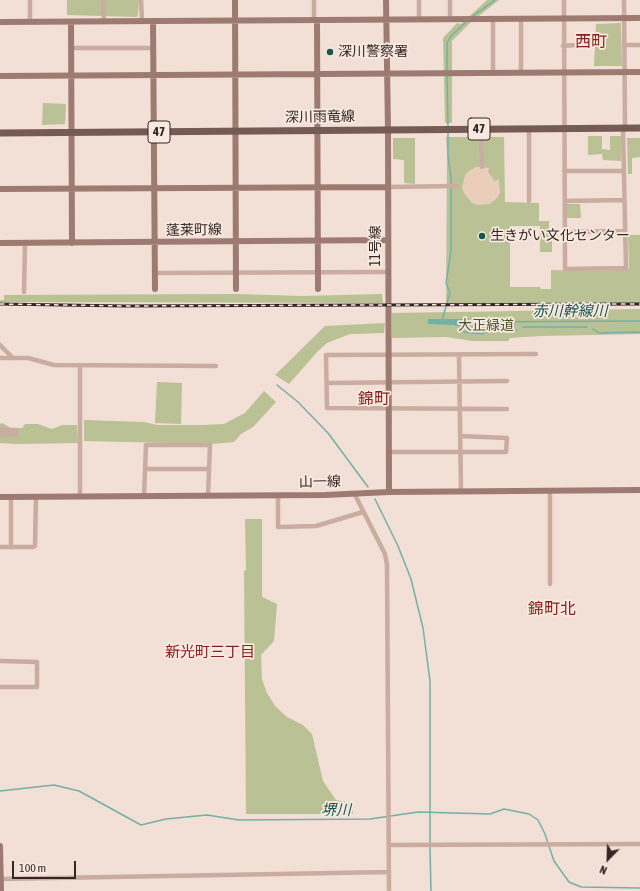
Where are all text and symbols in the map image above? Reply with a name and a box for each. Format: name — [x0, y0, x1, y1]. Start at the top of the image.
district label: 西町 — [575, 32, 607, 52]
place label: 深川警察署 — [338, 44, 408, 60]
marker: 深川警察署 — [325, 47, 335, 57]
street label: 深川雨竜線 — [285, 108, 355, 126]
road number: 47 — [468, 118, 490, 140]
road number: 47 — [148, 121, 170, 143]
street label: 蓬莱町線 — [166, 221, 222, 239]
street label: 11号線 — [368, 225, 384, 267]
place label: 生きがい文化センター — [490, 228, 630, 244]
marker: 生きがい文化センター — [477, 231, 487, 241]
water label: 赤川幹線川 — [533, 302, 607, 320]
park label: 大正緑道 — [458, 318, 514, 334]
district label: 錦町 — [358, 389, 390, 409]
street label: 山一線 — [299, 473, 341, 491]
district label: 錦町北 — [528, 599, 576, 619]
district label: 新光町三丁目 — [165, 643, 255, 661]
water label: 堺川 — [321, 801, 351, 819]
north arrow — [588, 839, 628, 879]
scale bar — [14, 853, 78, 879]
text: 100 m — [19, 861, 46, 875]
text: N — [598, 863, 609, 877]

